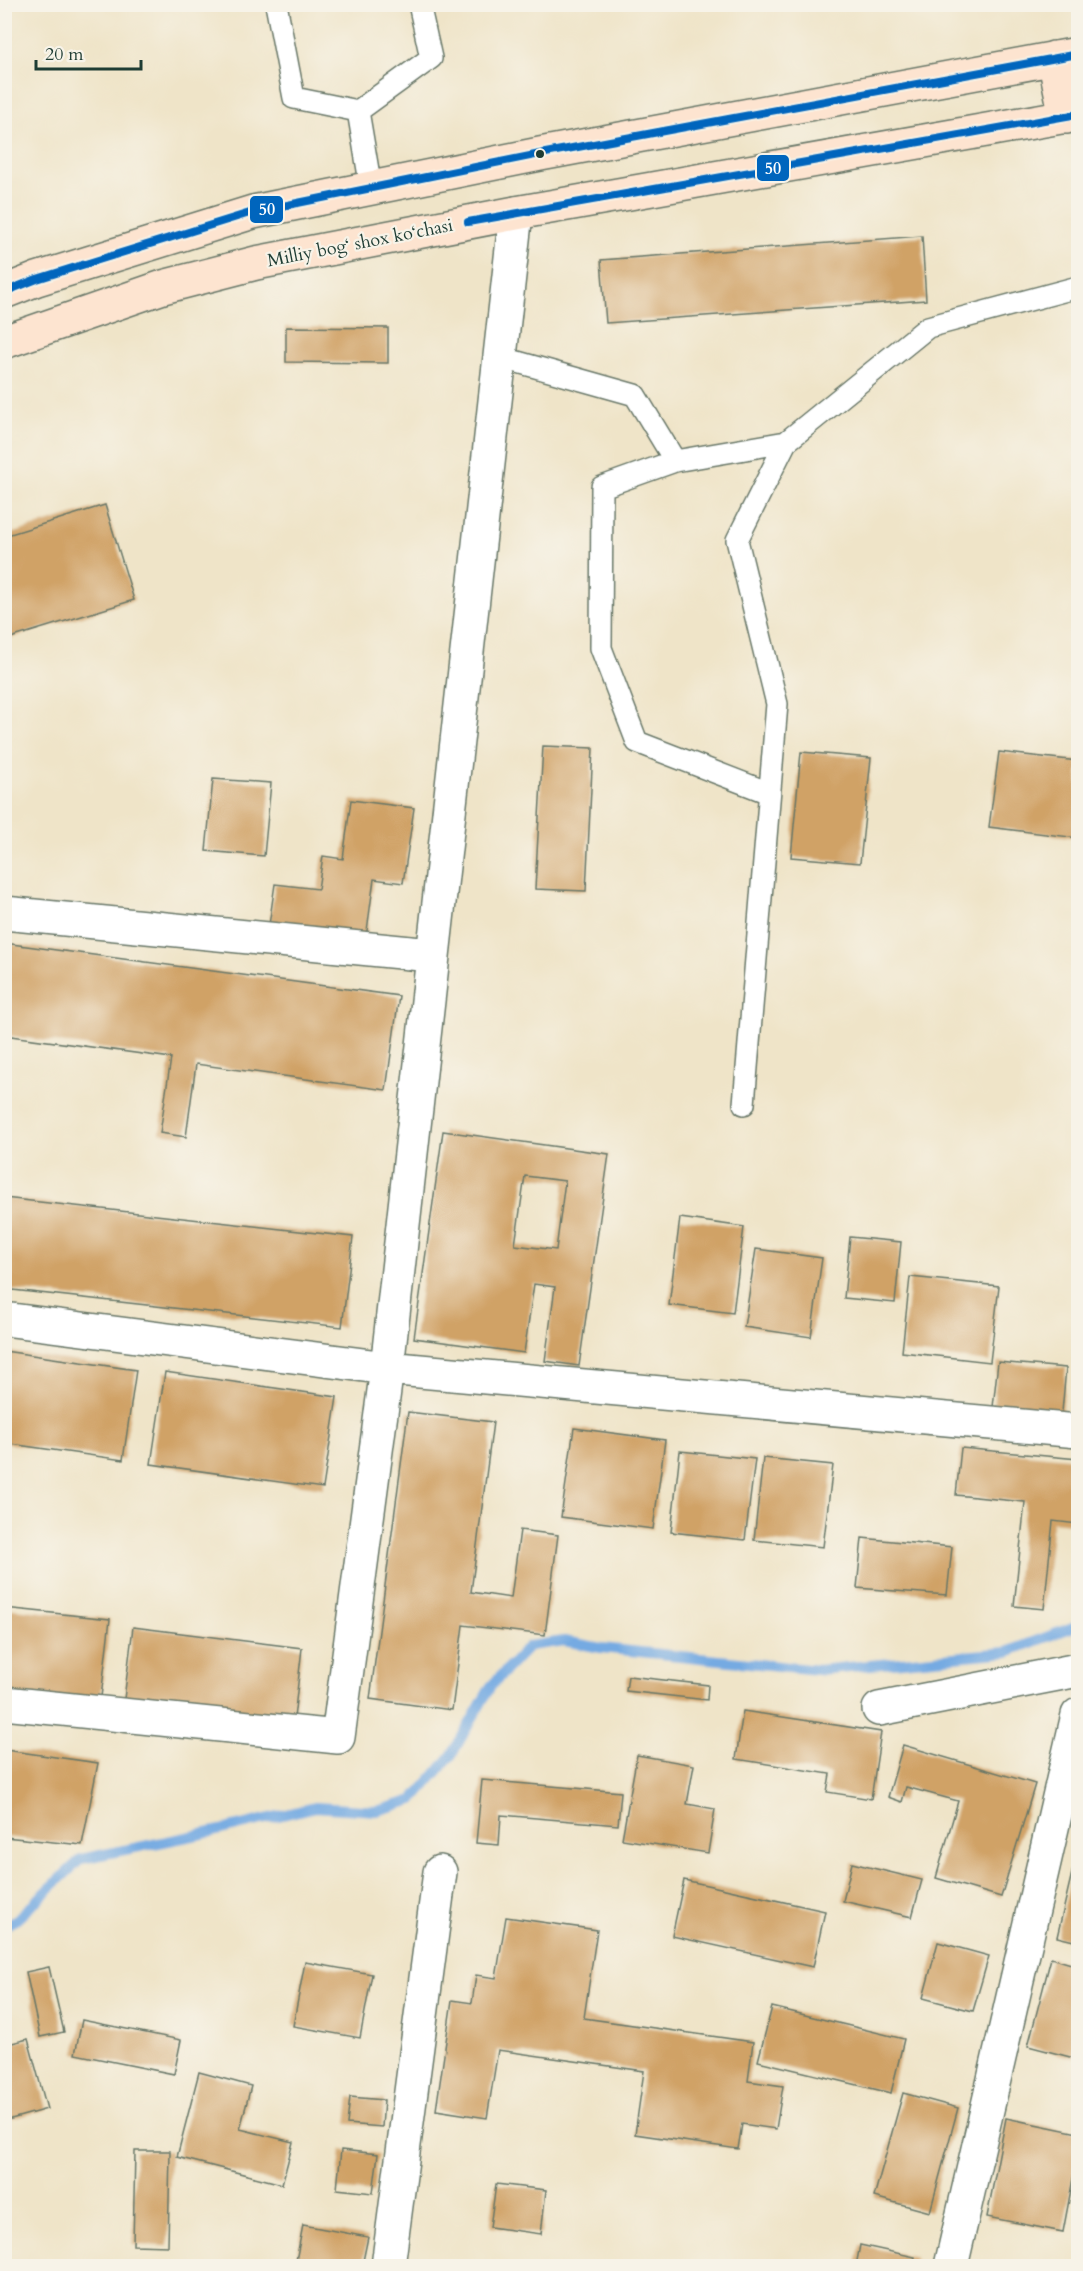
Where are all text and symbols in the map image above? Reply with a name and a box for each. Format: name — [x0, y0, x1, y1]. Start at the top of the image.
scale bar — [36, 33, 141, 71]
text: 20 m — [45, 42, 84, 67]
unlabelled marker — [534, 148, 546, 160]
line badge: 50 — [756, 154, 790, 182]
text: 50 — [765, 158, 781, 180]
line badge: 50 — [249, 195, 284, 224]
text: 50 — [259, 199, 275, 221]
street label: Milliy bog‘ shox ko‘chasi — [265, 213, 455, 273]

